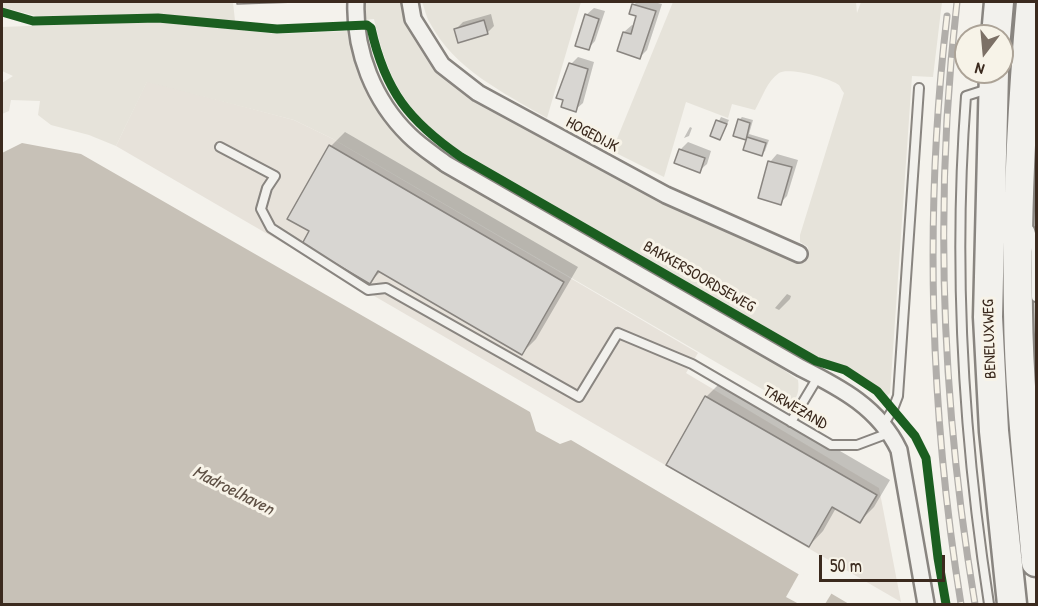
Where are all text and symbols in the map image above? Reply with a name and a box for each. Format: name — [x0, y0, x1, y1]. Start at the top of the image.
north arrow — [954, 24, 1014, 84]
text: N — [972, 58, 987, 81]
street label: HOGEDIJK — [562, 113, 622, 157]
street label: BAKKERSOORDSEWEG — [640, 237, 758, 317]
street label: BENELUXWEG — [979, 299, 1001, 379]
street label: TARWEZAND — [759, 382, 831, 434]
water label: Madroelhaven — [189, 461, 277, 521]
scale bar — [822, 543, 948, 581]
text: 50 m — [830, 553, 862, 578]

